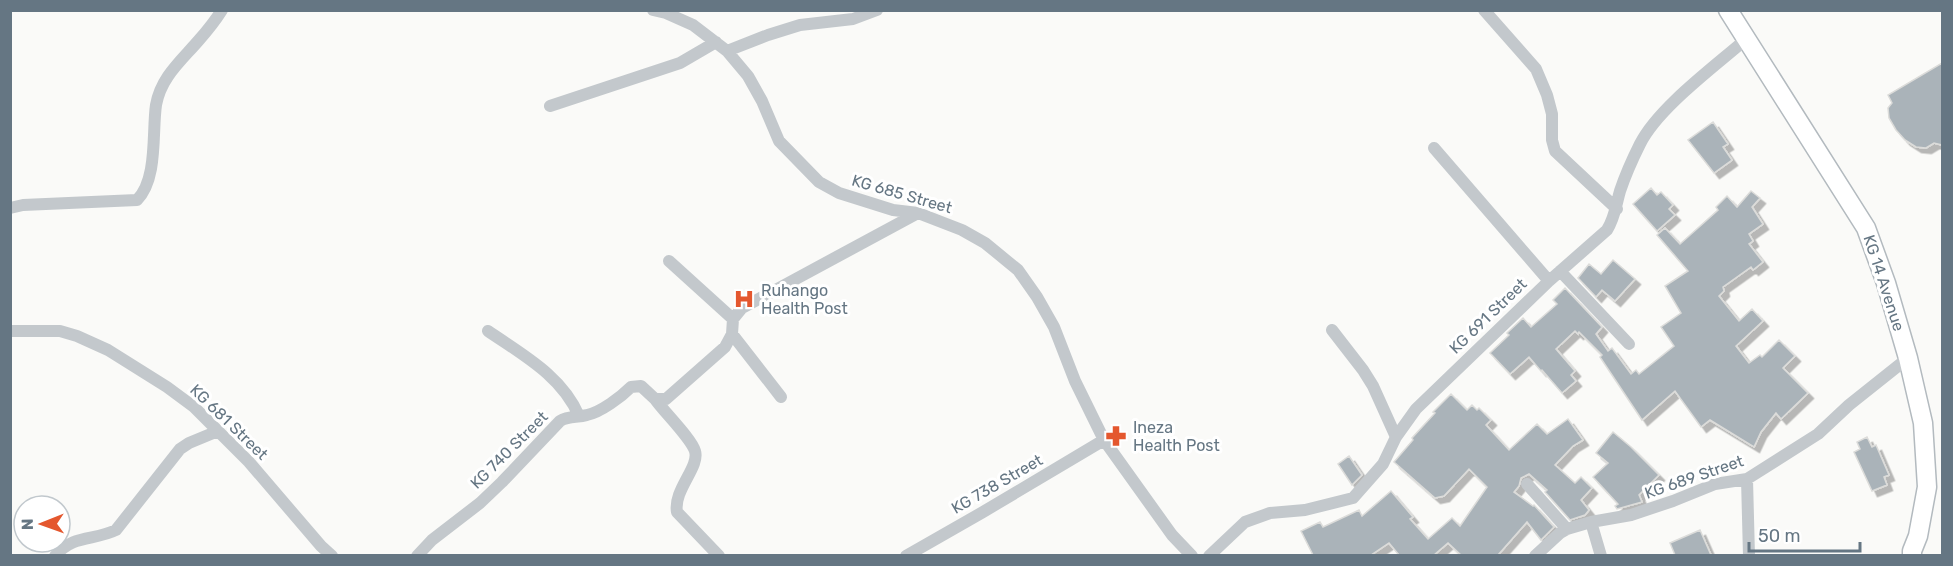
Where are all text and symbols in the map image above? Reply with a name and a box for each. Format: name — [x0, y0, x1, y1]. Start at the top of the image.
street label: KG 685 Street — [850, 171, 954, 217]
street label: KG 14 Avenue — [1859, 232, 1909, 334]
street label: KG 691 Street — [1445, 274, 1531, 358]
place label: Ruhango Health Post — [761, 281, 848, 318]
hospital icon: Ruhango Health Post — [732, 287, 756, 311]
street label: KG 681 Street — [186, 380, 272, 464]
street label: KG 740 Street — [466, 407, 552, 493]
place label: Ineza Health Post — [1133, 418, 1220, 455]
pharmacy icon: Ineza Health Post — [1104, 424, 1128, 448]
street label: KG 738 Street — [948, 450, 1046, 518]
street label: KG 689 Street — [1642, 451, 1746, 503]
north arrow — [12, 494, 72, 554]
scale bar — [1749, 515, 1860, 553]
text: N — [18, 518, 37, 530]
text: 50 m — [1758, 525, 1801, 547]

